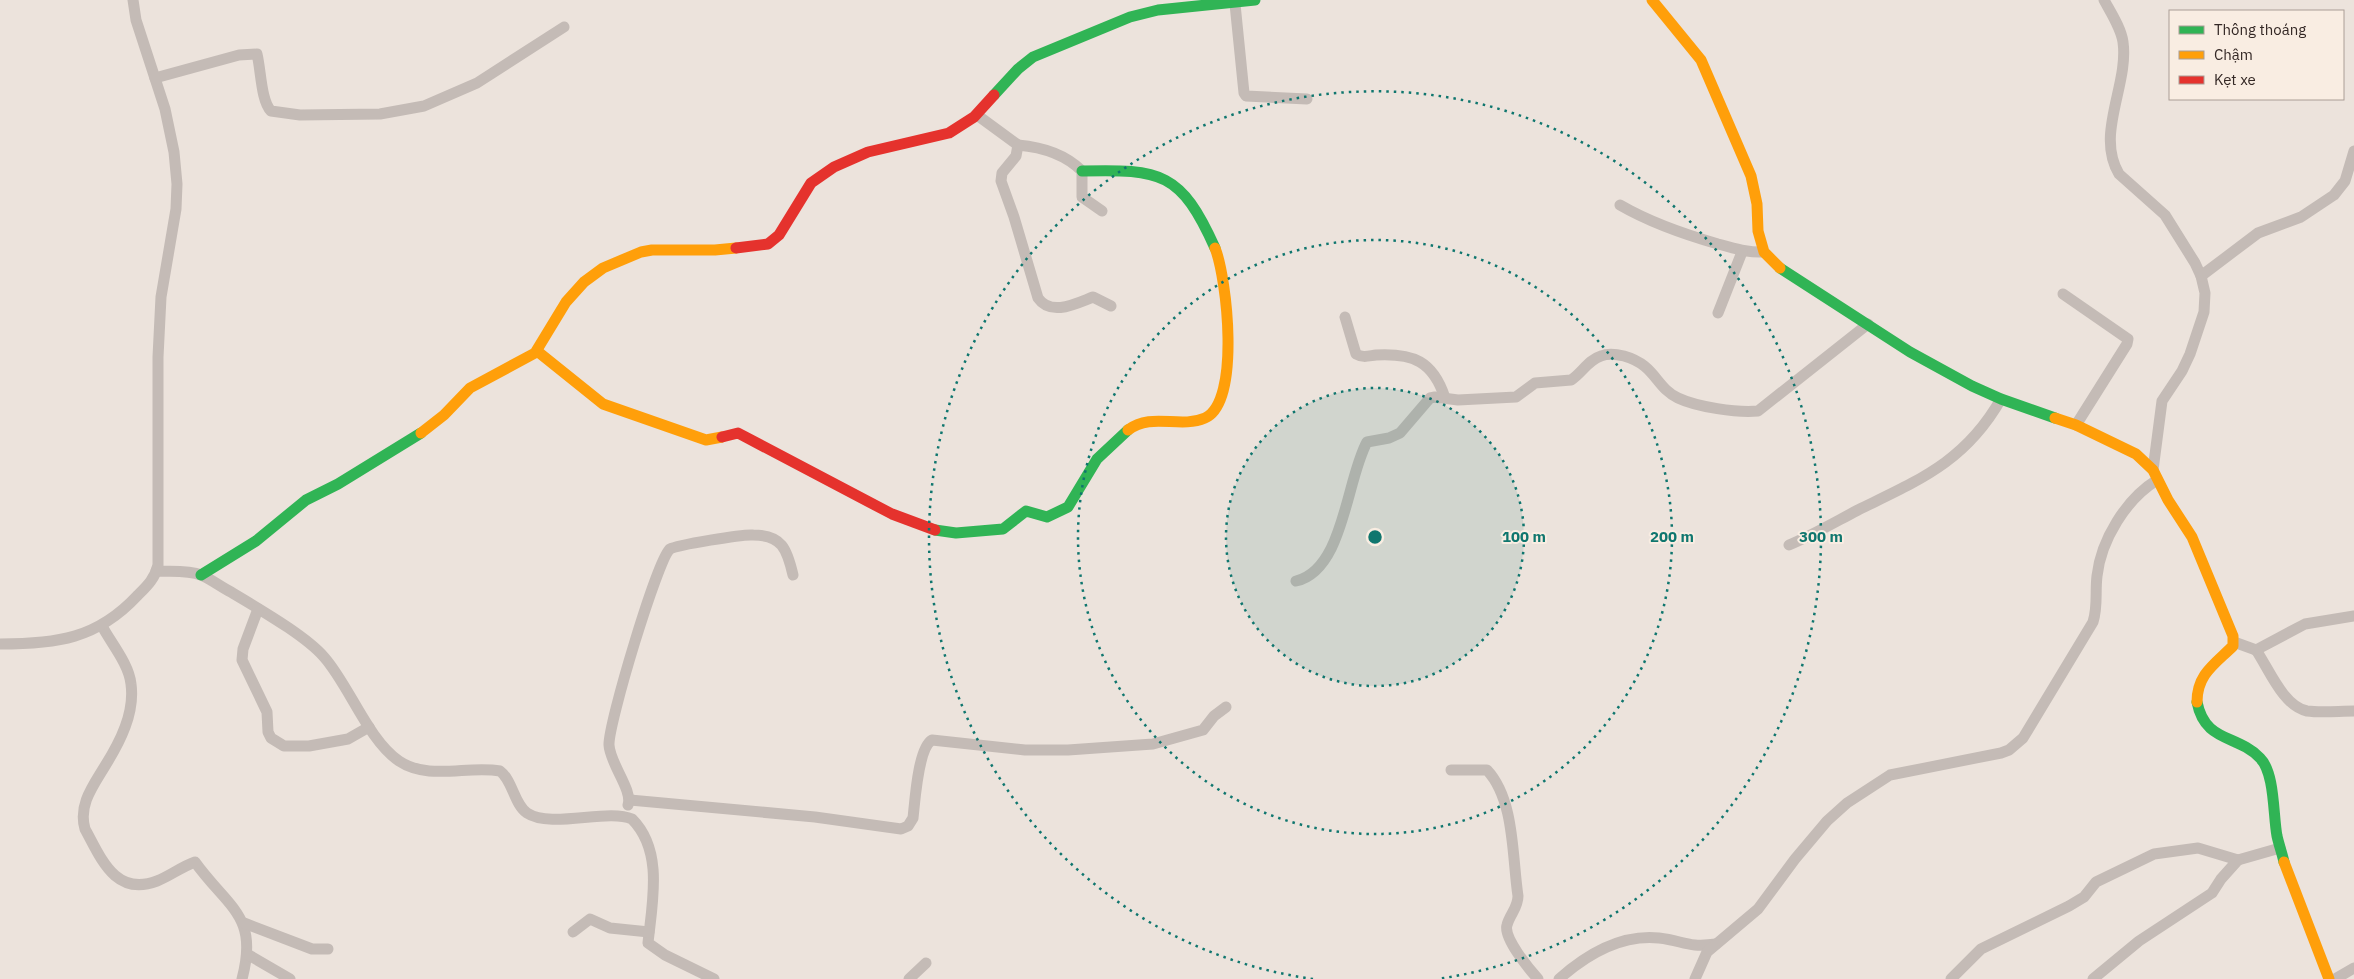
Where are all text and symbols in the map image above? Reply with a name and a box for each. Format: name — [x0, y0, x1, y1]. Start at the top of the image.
legend — [2169, 10, 2344, 100]
text: Thông thoáng — [2214, 20, 2306, 39]
text: Chậm — [2214, 45, 2253, 64]
text: Kẹt xe — [2214, 70, 2256, 89]
text: 100 m — [1502, 527, 1546, 546]
text: 200 m — [1650, 527, 1694, 546]
text: 300 m — [1799, 527, 1843, 546]
centre of rings — [1366, 528, 1384, 546]

